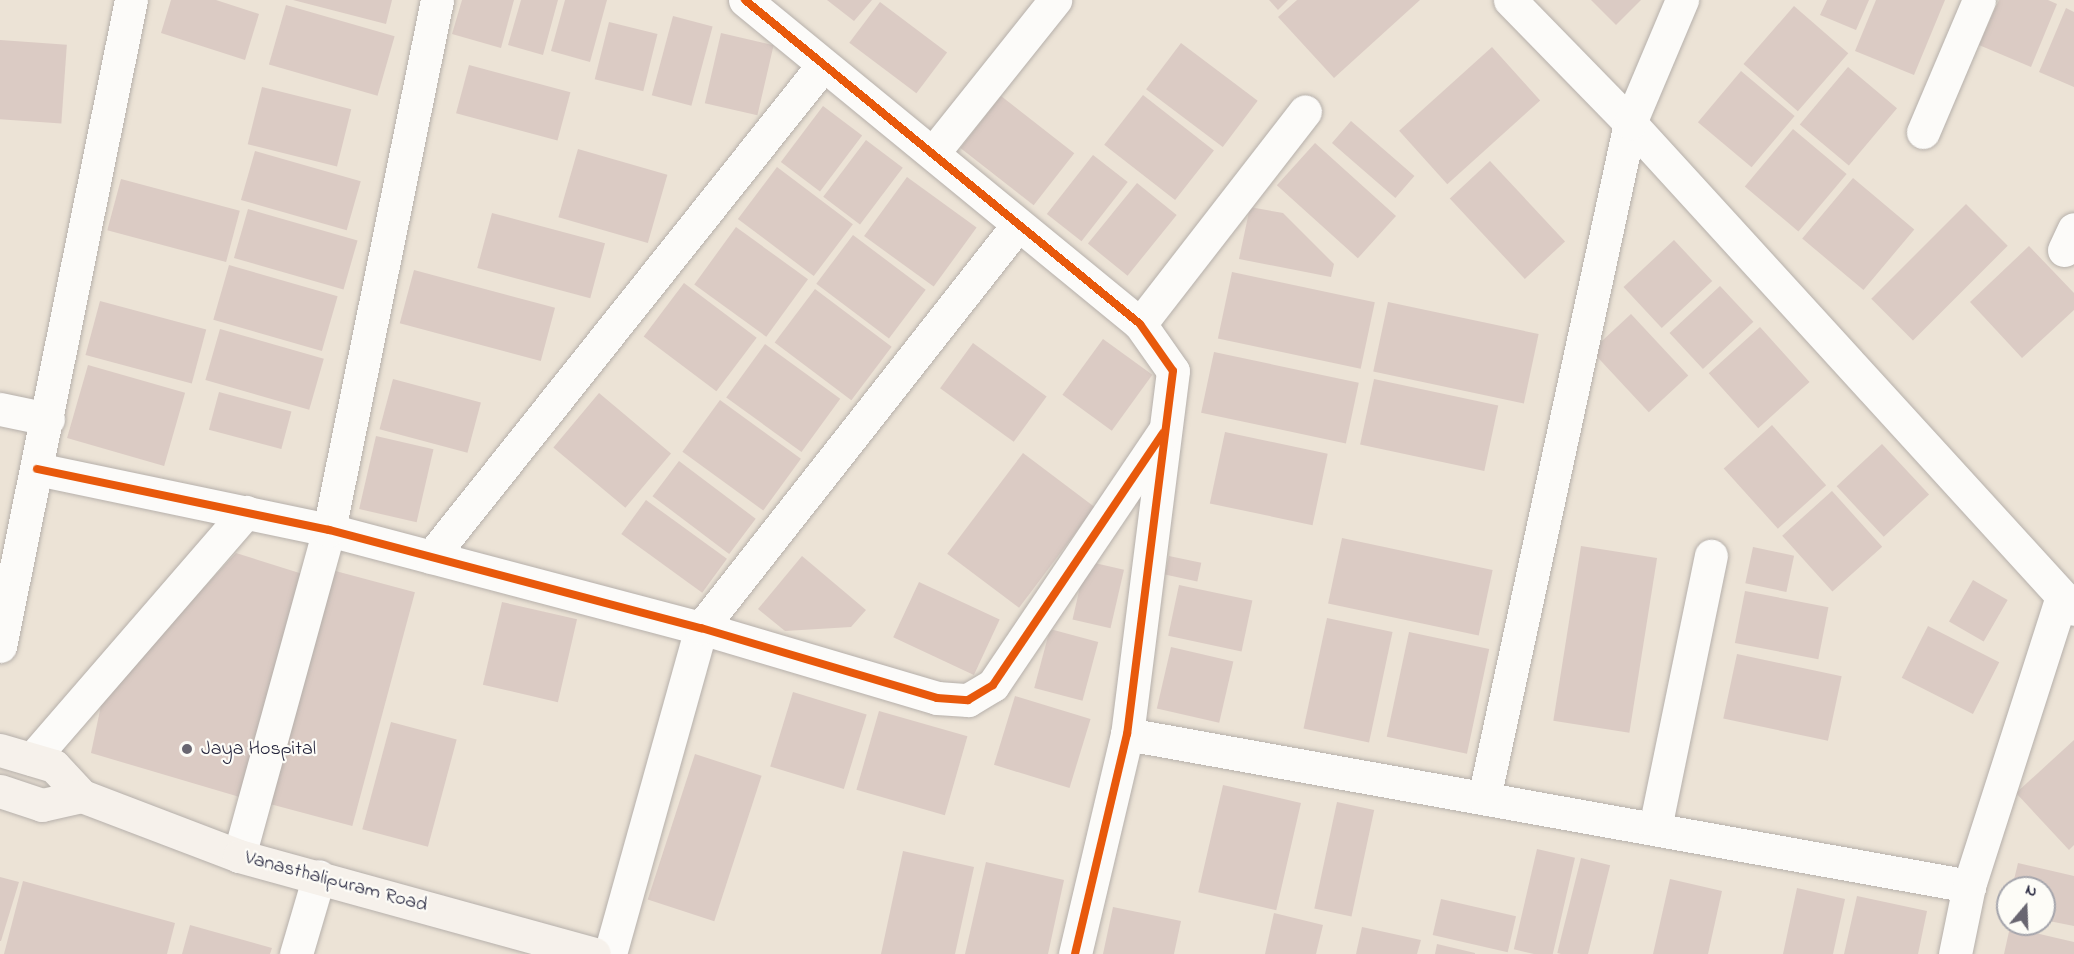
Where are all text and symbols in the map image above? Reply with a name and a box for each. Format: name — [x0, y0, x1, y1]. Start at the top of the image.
place label: Jaya Hospital — [201, 737, 316, 761]
marker: Jaya Hospital — [178, 740, 196, 758]
street label: Vanasthalipuram Road — [242, 846, 430, 918]
north arrow — [1996, 876, 2056, 936]
text: N — [2022, 878, 2040, 904]

